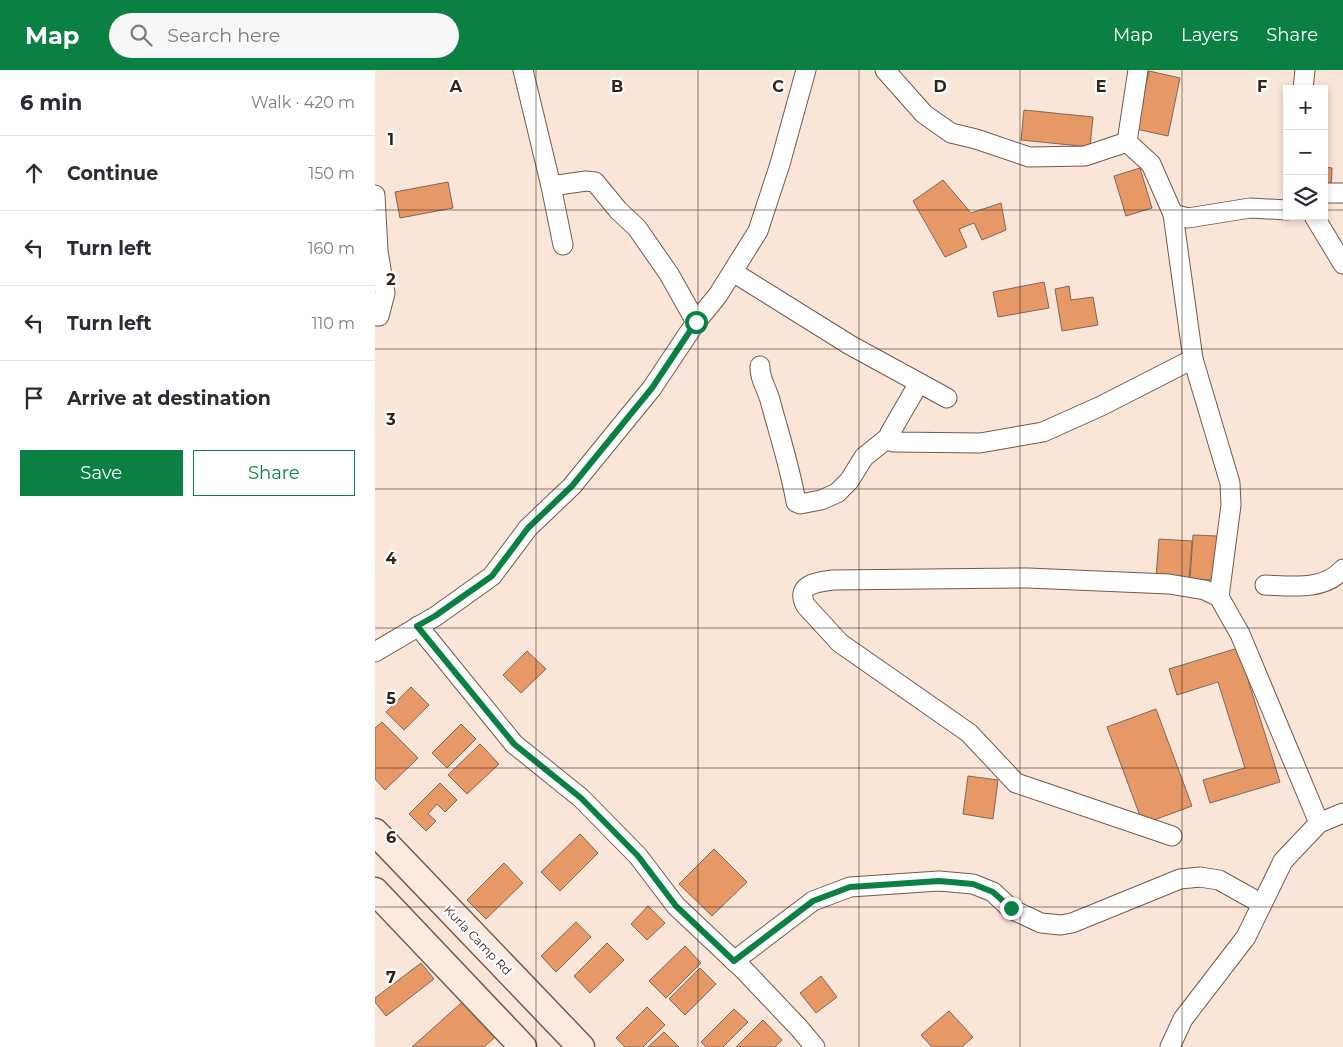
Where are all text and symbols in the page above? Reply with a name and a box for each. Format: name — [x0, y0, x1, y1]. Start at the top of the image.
search box — [109, 13, 459, 58]
text: Map — [25, 21, 79, 50]
icon: search — [127, 21, 155, 49]
text: Search here — [167, 24, 280, 47]
text: Map — [1113, 24, 1153, 46]
text: Layers — [1181, 24, 1238, 46]
text: Share — [1266, 24, 1318, 46]
text: A — [449, 77, 463, 96]
text: B — [611, 77, 623, 96]
text: C — [772, 77, 784, 96]
text: D — [933, 77, 947, 96]
text: E — [1096, 77, 1106, 96]
text: F — [1257, 77, 1267, 96]
map controls — [1283, 85, 1328, 220]
button: + — [1283, 85, 1328, 130]
text: 6 min — [20, 90, 82, 115]
text: Walk · 420 m — [251, 93, 355, 112]
text: 1 — [388, 130, 394, 149]
button: − — [1283, 130, 1328, 175]
icon: ahead — [20, 159, 48, 187]
text: Continue — [67, 162, 158, 185]
text: 150 m — [308, 164, 355, 183]
button: layers — [1283, 175, 1328, 220]
icon: left — [20, 234, 48, 262]
text: Turn left — [67, 237, 152, 260]
text: 160 m — [308, 239, 355, 258]
text: 2 — [386, 270, 396, 289]
icon: left — [20, 309, 48, 337]
route start — [685, 311, 708, 334]
text: Turn left — [67, 312, 152, 335]
text: 110 m — [312, 314, 355, 333]
icon: arrive — [20, 384, 48, 412]
text: Arrive at destination — [67, 387, 271, 410]
text: 3 — [385, 410, 396, 429]
button: Save — [20, 450, 183, 496]
button: Share — [193, 450, 355, 496]
text: 4 — [385, 549, 397, 568]
text: 5 — [386, 689, 396, 708]
text: 6 — [386, 828, 396, 847]
route end — [1000, 897, 1023, 920]
street label: Kurla Camp Rd — [441, 902, 515, 978]
text: 7 — [386, 968, 396, 987]

